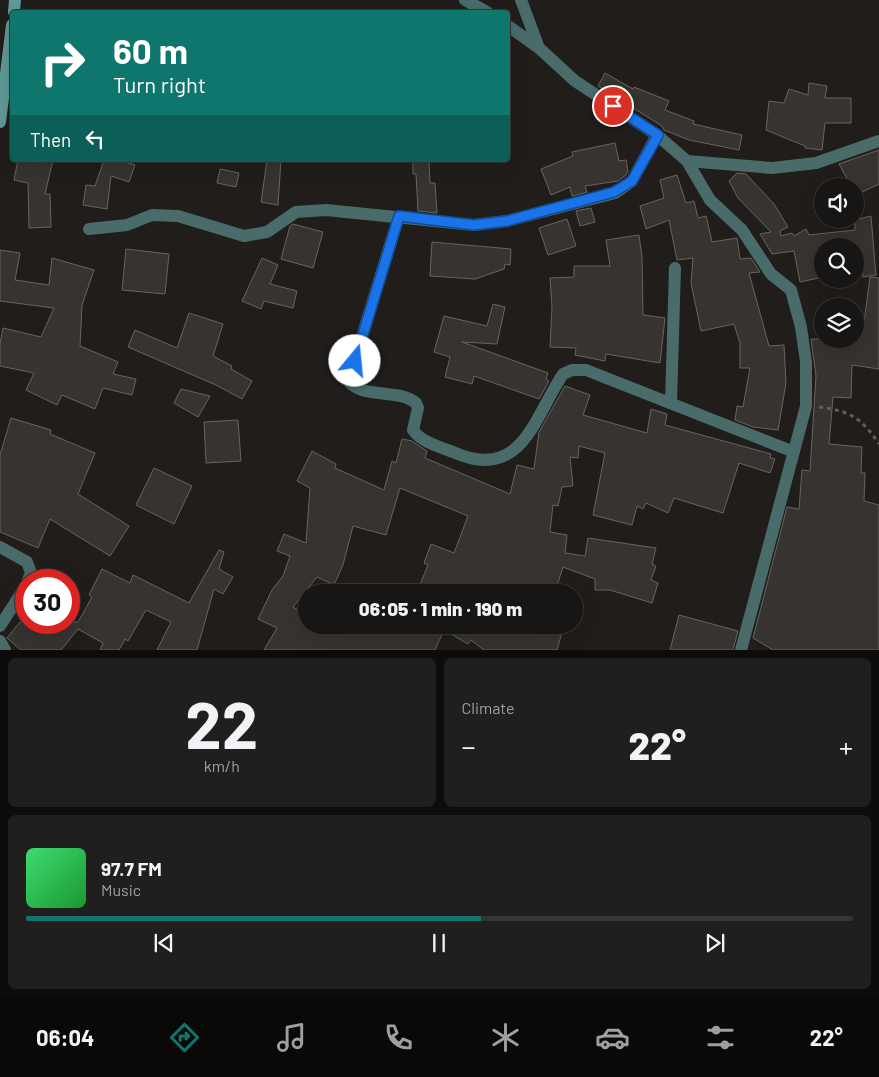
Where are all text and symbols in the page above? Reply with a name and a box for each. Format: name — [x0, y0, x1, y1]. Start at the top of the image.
text: 60 m — [113, 29, 188, 71]
icon: right — [30, 30, 95, 95]
text: Turn right — [113, 71, 206, 97]
pin — [592, 85, 634, 127]
icon: arrive — [599, 92, 627, 120]
icon: left — [81, 125, 109, 153]
text: Then — [30, 128, 71, 151]
map controls — [814, 178, 864, 348]
button: sound — [814, 178, 864, 228]
button: search — [814, 238, 864, 288]
button: layers — [814, 298, 864, 348]
position arrow — [328, 334, 380, 386]
speed limit sign: 30 — [15, 569, 80, 634]
text: 06:05 · 1 min · 190 m — [359, 597, 522, 620]
text: 22 — [185, 684, 258, 762]
text: Climate — [462, 698, 514, 717]
text: 22° — [629, 722, 686, 768]
text: − — [462, 729, 476, 763]
text: + — [839, 729, 853, 763]
text: km/h — [204, 756, 240, 775]
text: 97.7 FM — [101, 857, 162, 880]
text: Music — [101, 880, 141, 899]
icon: previous — [150, 929, 178, 957]
icon: pause — [425, 929, 453, 957]
icon: next — [701, 929, 729, 957]
icon: directions — [167, 1020, 202, 1055]
icon: music — [274, 1020, 309, 1055]
icon: phone — [381, 1020, 416, 1055]
icon: climate — [488, 1020, 523, 1055]
icon: car — [595, 1020, 630, 1055]
icon: filters — [703, 1020, 738, 1055]
text: 06:04 — [36, 1024, 94, 1050]
text: 22° — [810, 1024, 843, 1050]

